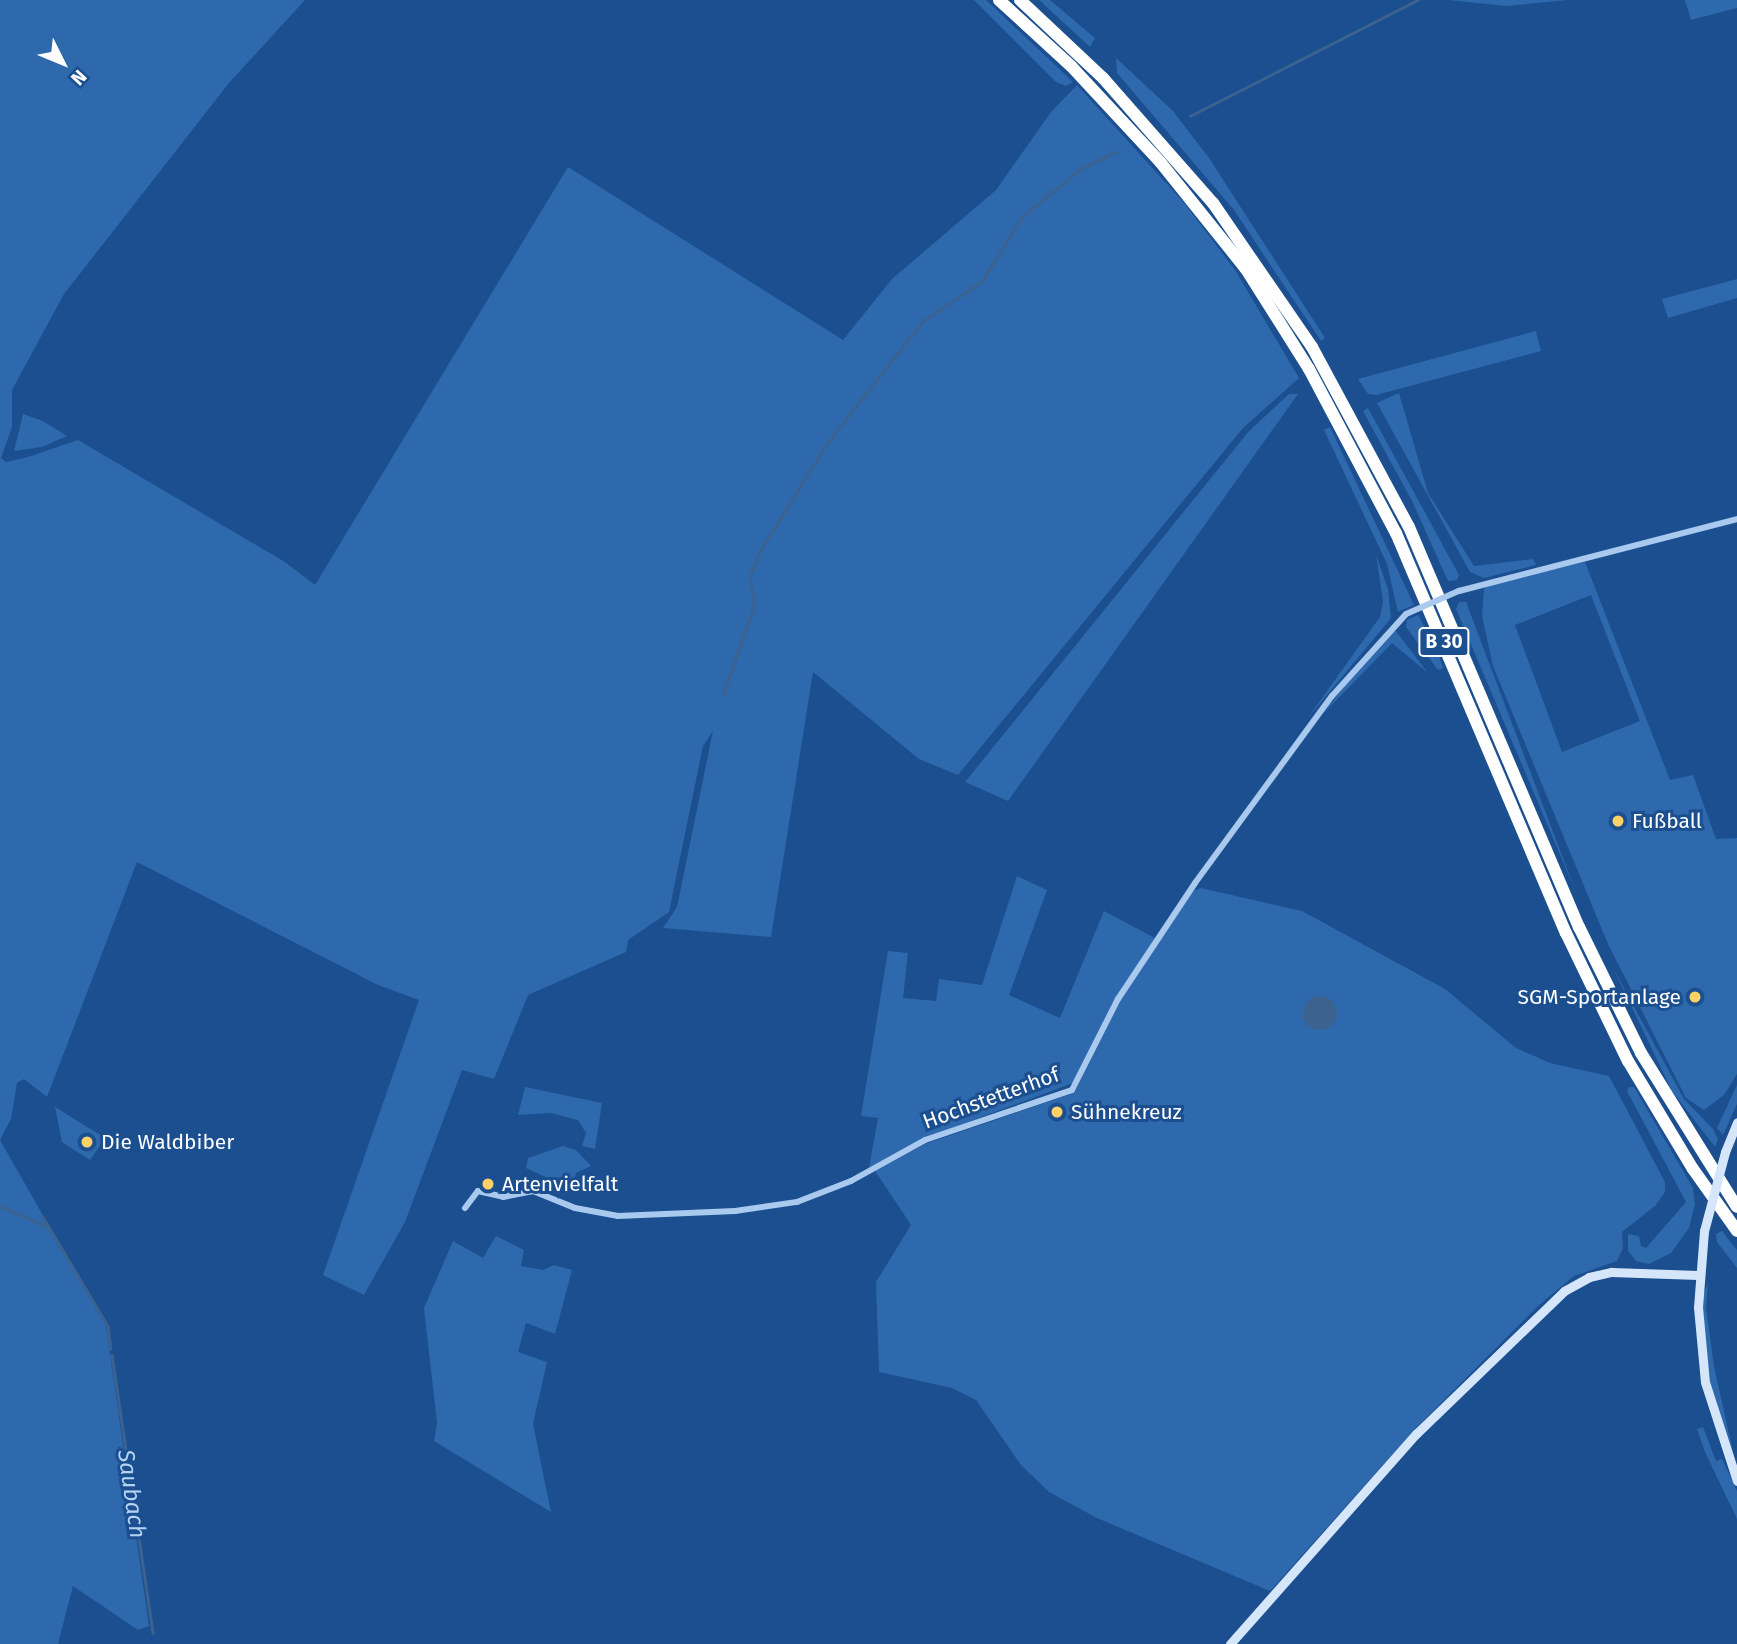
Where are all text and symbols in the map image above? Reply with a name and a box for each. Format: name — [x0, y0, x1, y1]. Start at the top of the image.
north arrow — [28, 28, 98, 98]
text: N — [66, 65, 91, 90]
road number: B 30 — [1418, 626, 1470, 657]
place label: Fußball — [1632, 808, 1702, 834]
marker: Fußball — [1610, 813, 1626, 829]
place label: SGM-Sportanlage — [1518, 984, 1681, 1010]
marker: SGM-Sportanlage — [1687, 989, 1703, 1005]
street label: Hochstetterhof — [919, 1062, 1063, 1134]
place label: Sühnekreuz — [1071, 1099, 1182, 1125]
marker: Sühnekreuz — [1049, 1104, 1065, 1120]
place label: Die Waldbiber — [101, 1129, 234, 1155]
marker: Die Waldbiber — [79, 1134, 95, 1150]
place label: Artenvielfalt — [502, 1171, 618, 1197]
marker: Artenvielfalt — [480, 1176, 496, 1192]
water label: Saubach — [112, 1448, 152, 1540]

